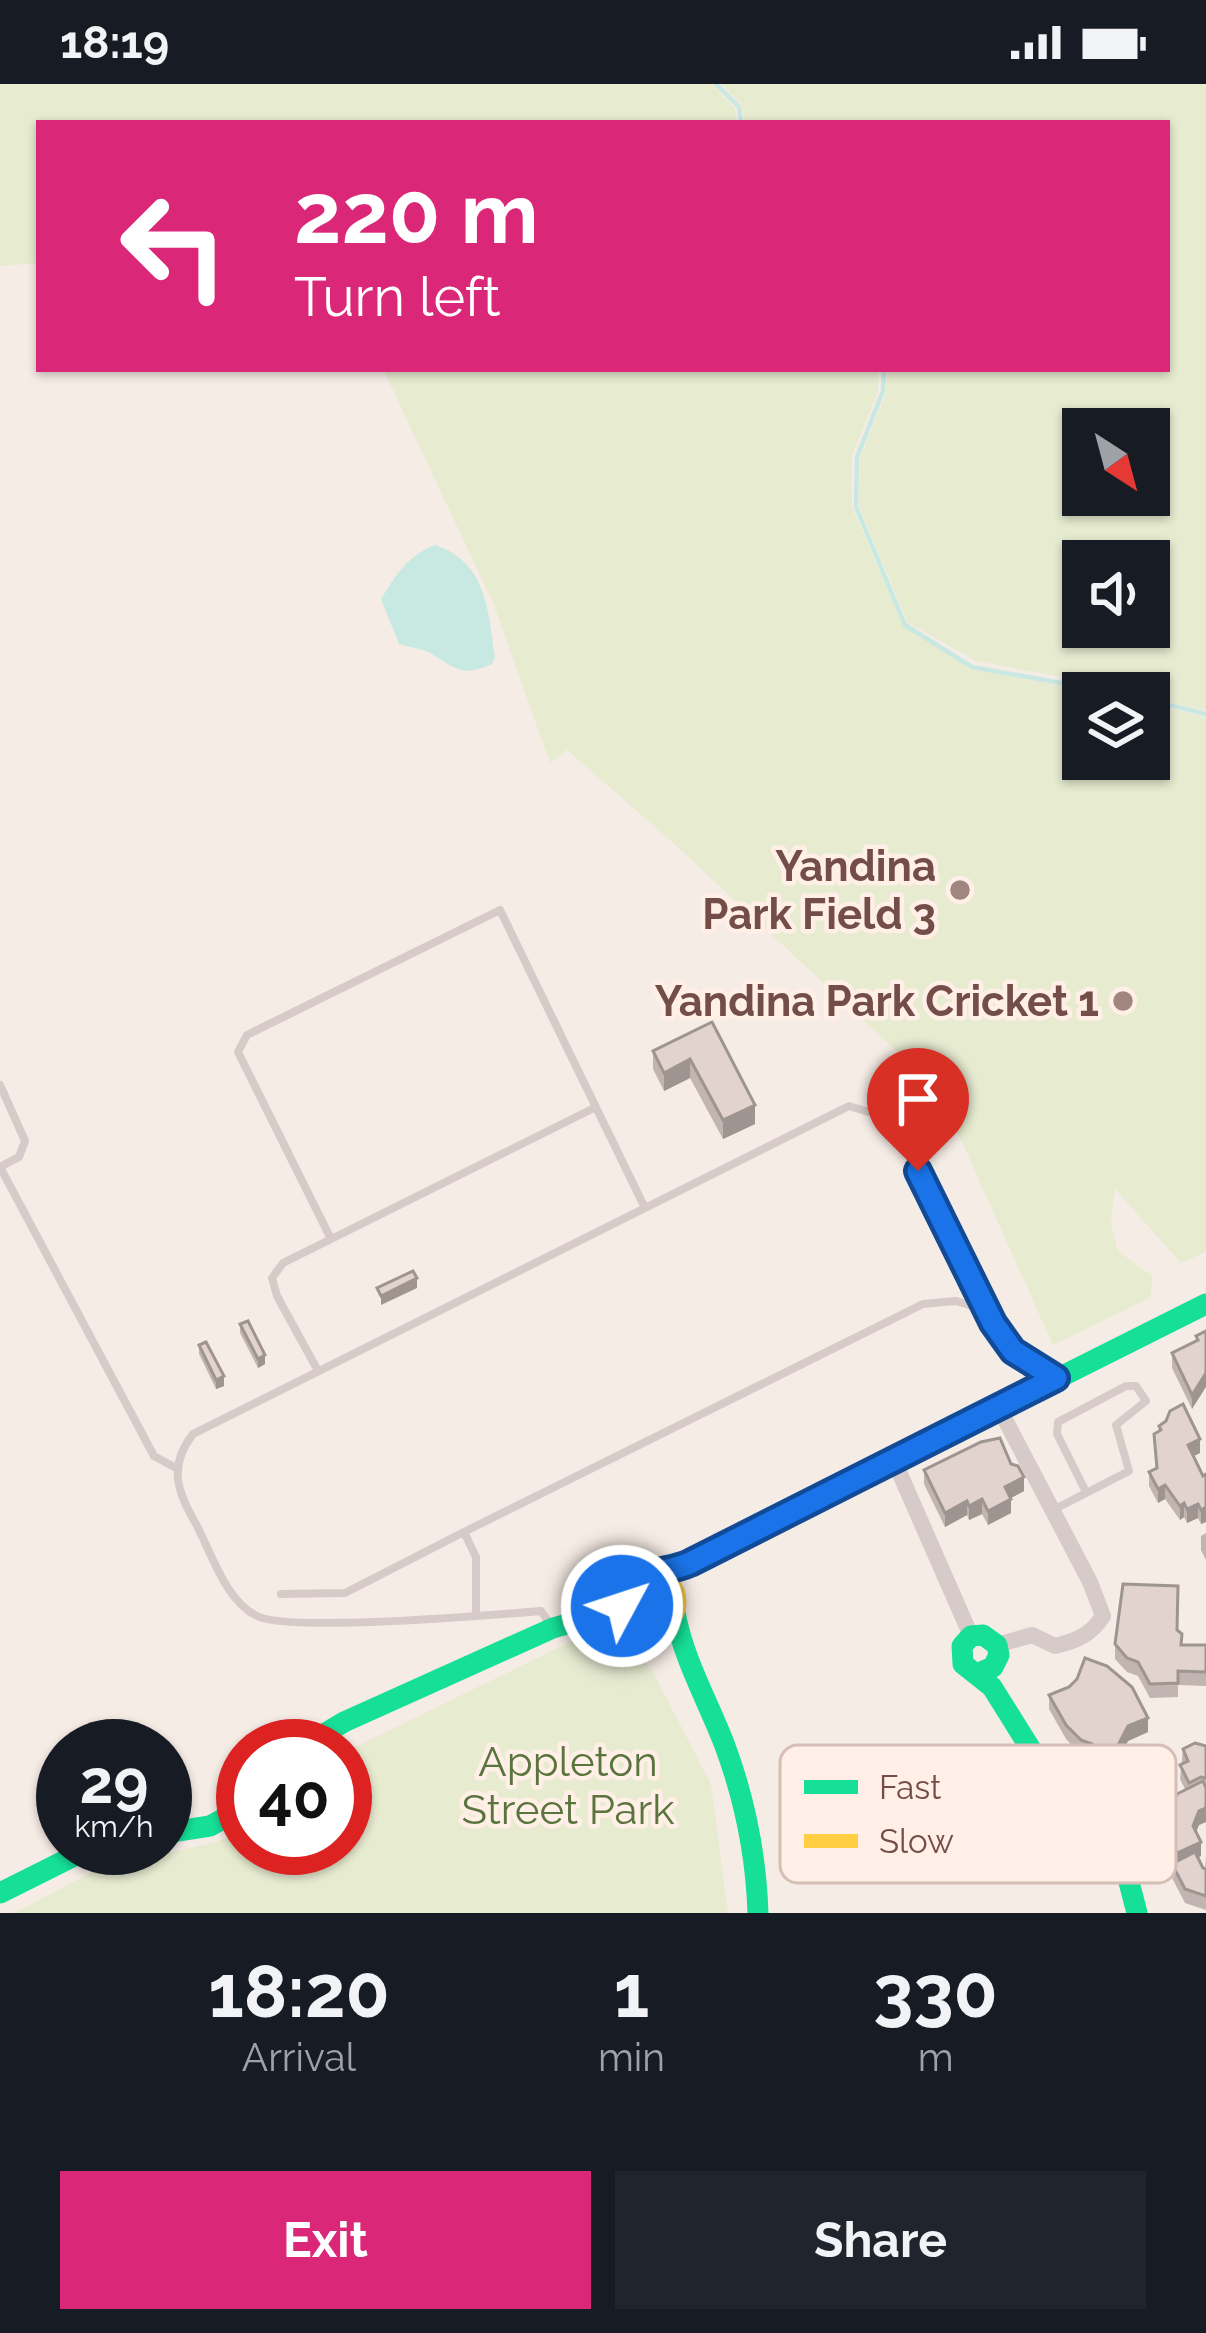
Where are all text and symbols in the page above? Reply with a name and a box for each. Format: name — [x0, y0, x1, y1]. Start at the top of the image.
text: 18:19 — [60, 16, 169, 69]
text: 220 m — [294, 164, 539, 263]
icon: left — [96, 168, 252, 324]
text: Turn left — [294, 265, 501, 329]
north arrow — [1062, 408, 1170, 516]
map controls — [1062, 408, 1170, 780]
button: sound — [1062, 540, 1170, 648]
button: layers — [1062, 672, 1170, 780]
place label: Yandina Park Field 3 — [702, 842, 936, 939]
marker: Yandina Park Field 3 — [947, 877, 973, 903]
place label: Yandina Park Cricket 1 — [655, 977, 1099, 1026]
marker: Yandina Park Cricket 1 — [1110, 988, 1136, 1014]
pin — [867, 1048, 969, 1171]
icon: arrive — [885, 1066, 951, 1132]
position arrow — [559, 1543, 685, 1669]
speed limit sign: 40 — [216, 1719, 372, 1875]
park label: Appleton Street Park — [462, 1737, 674, 1834]
legend — [780, 1745, 1176, 1883]
text: 29 — [79, 1747, 149, 1817]
text: Fast — [879, 1768, 941, 1807]
text: km/h — [74, 1809, 154, 1844]
text: Slow — [879, 1822, 954, 1861]
text: 18:20 — [208, 1949, 390, 2034]
text: 1 — [614, 1949, 649, 2034]
text: 330 — [873, 1949, 998, 2034]
text: Arrival — [242, 2034, 356, 2080]
text: min — [598, 2034, 665, 2080]
text: m — [918, 2034, 953, 2080]
button: Exit — [60, 2171, 591, 2309]
button: Share — [615, 2171, 1146, 2309]

